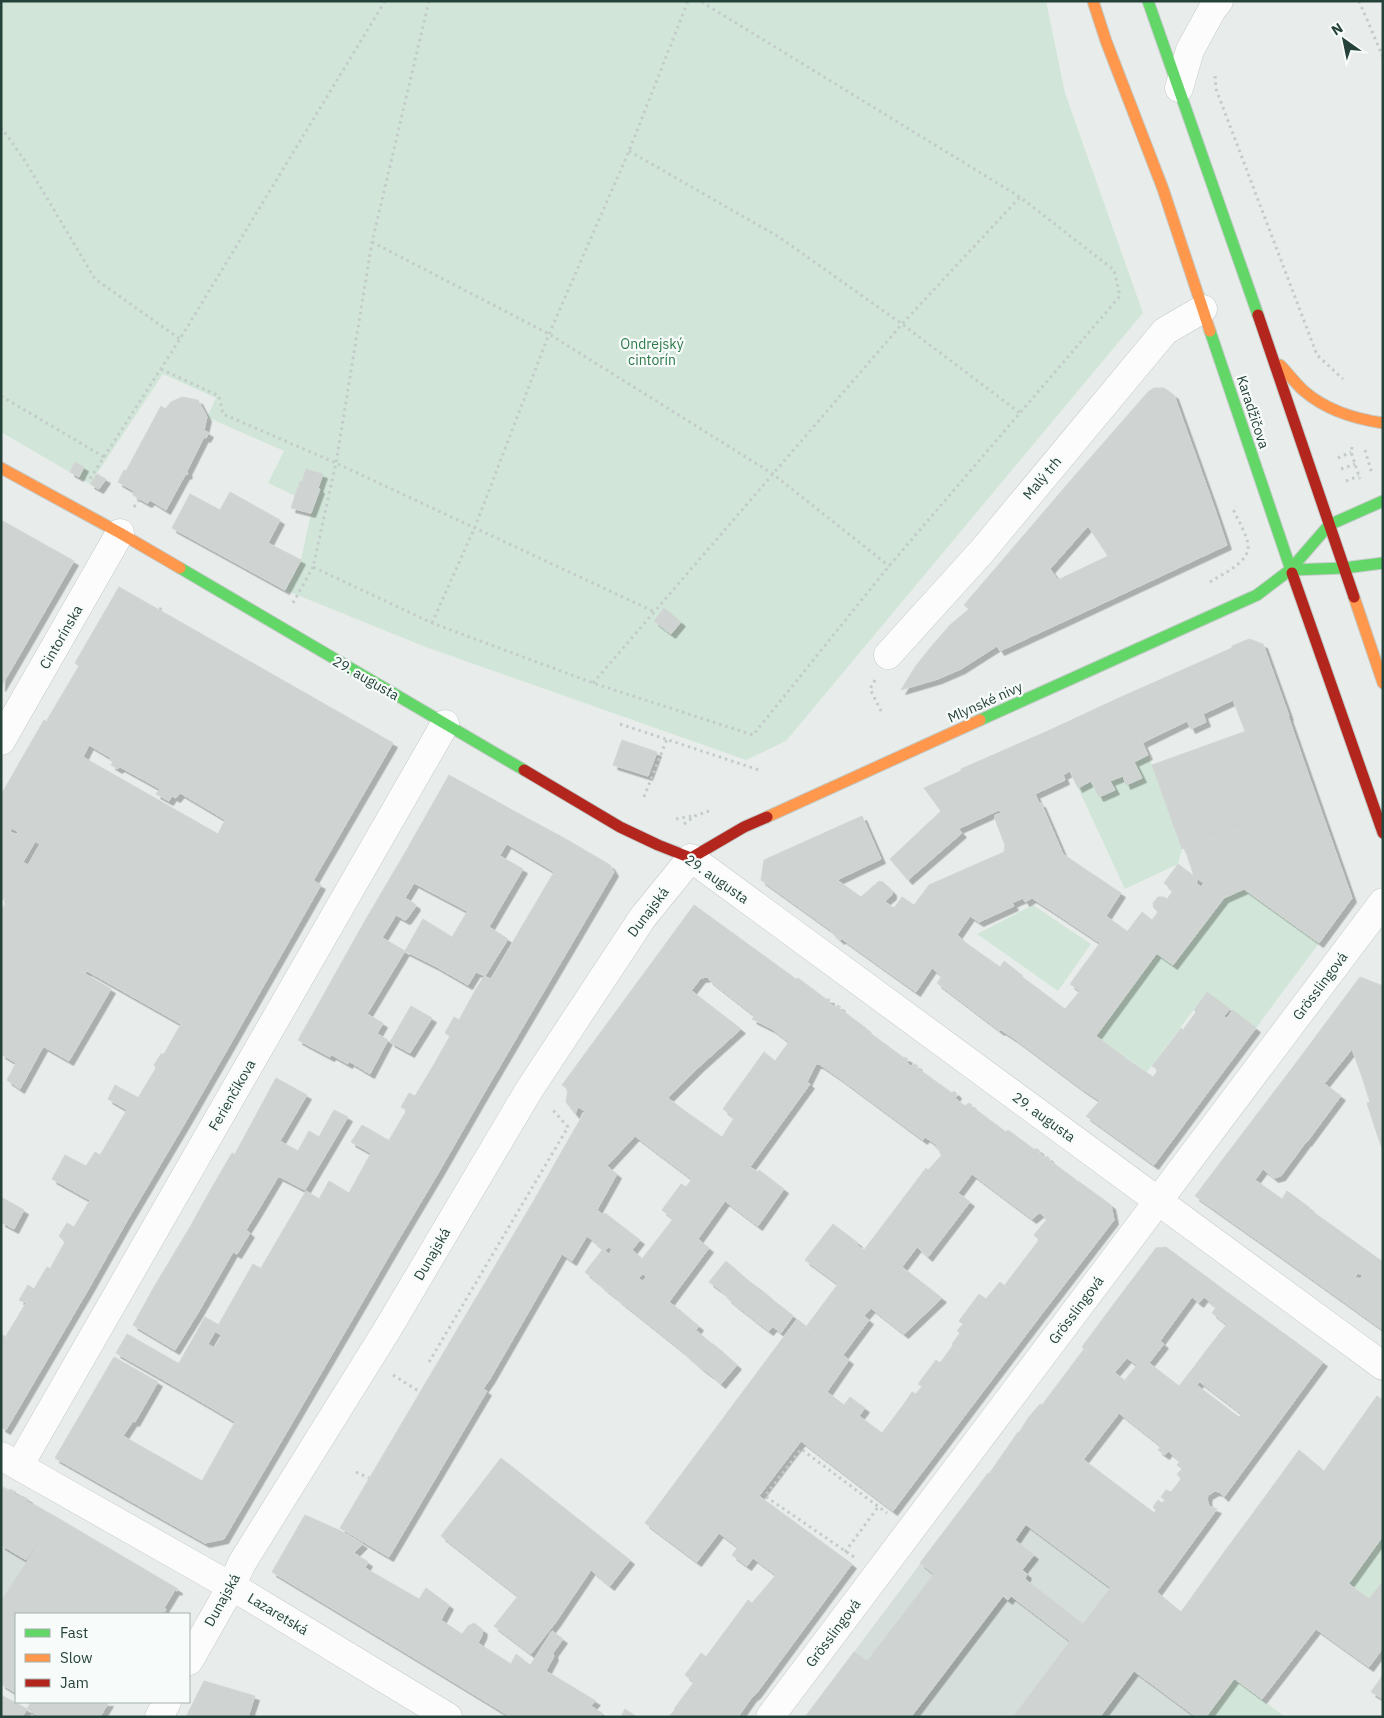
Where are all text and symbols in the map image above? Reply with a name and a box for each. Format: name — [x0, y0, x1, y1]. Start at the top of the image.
north arrow — [1319, 15, 1369, 65]
text: N — [1328, 19, 1346, 39]
park label: Ondrejský cintorín — [620, 335, 684, 369]
street label: Karadžičova — [1233, 373, 1273, 451]
street label: Malý trh — [1019, 453, 1065, 503]
street label: Cintorínska — [35, 601, 87, 672]
street label: 29. augusta — [330, 652, 403, 704]
street label: Mlynské nivy — [945, 677, 1025, 727]
street label: 29. augusta — [682, 850, 753, 908]
street label: Dunajská — [623, 883, 673, 941]
street label: Grösslingová — [1289, 948, 1352, 1024]
street label: Ferienčíkova — [204, 1056, 260, 1134]
street label: 29. augusta — [1009, 1088, 1080, 1146]
street label: Dunajská — [410, 1224, 455, 1284]
street label: Grösslingová — [1045, 1272, 1108, 1348]
street label: Dunajská — [200, 1570, 244, 1630]
street label: Lazaretská — [244, 1589, 312, 1639]
street label: Grösslingová — [802, 1595, 865, 1671]
legend — [15, 1613, 190, 1703]
text: Fast — [60, 1623, 88, 1642]
text: Slow — [60, 1648, 93, 1667]
text: Jam — [60, 1673, 89, 1692]

